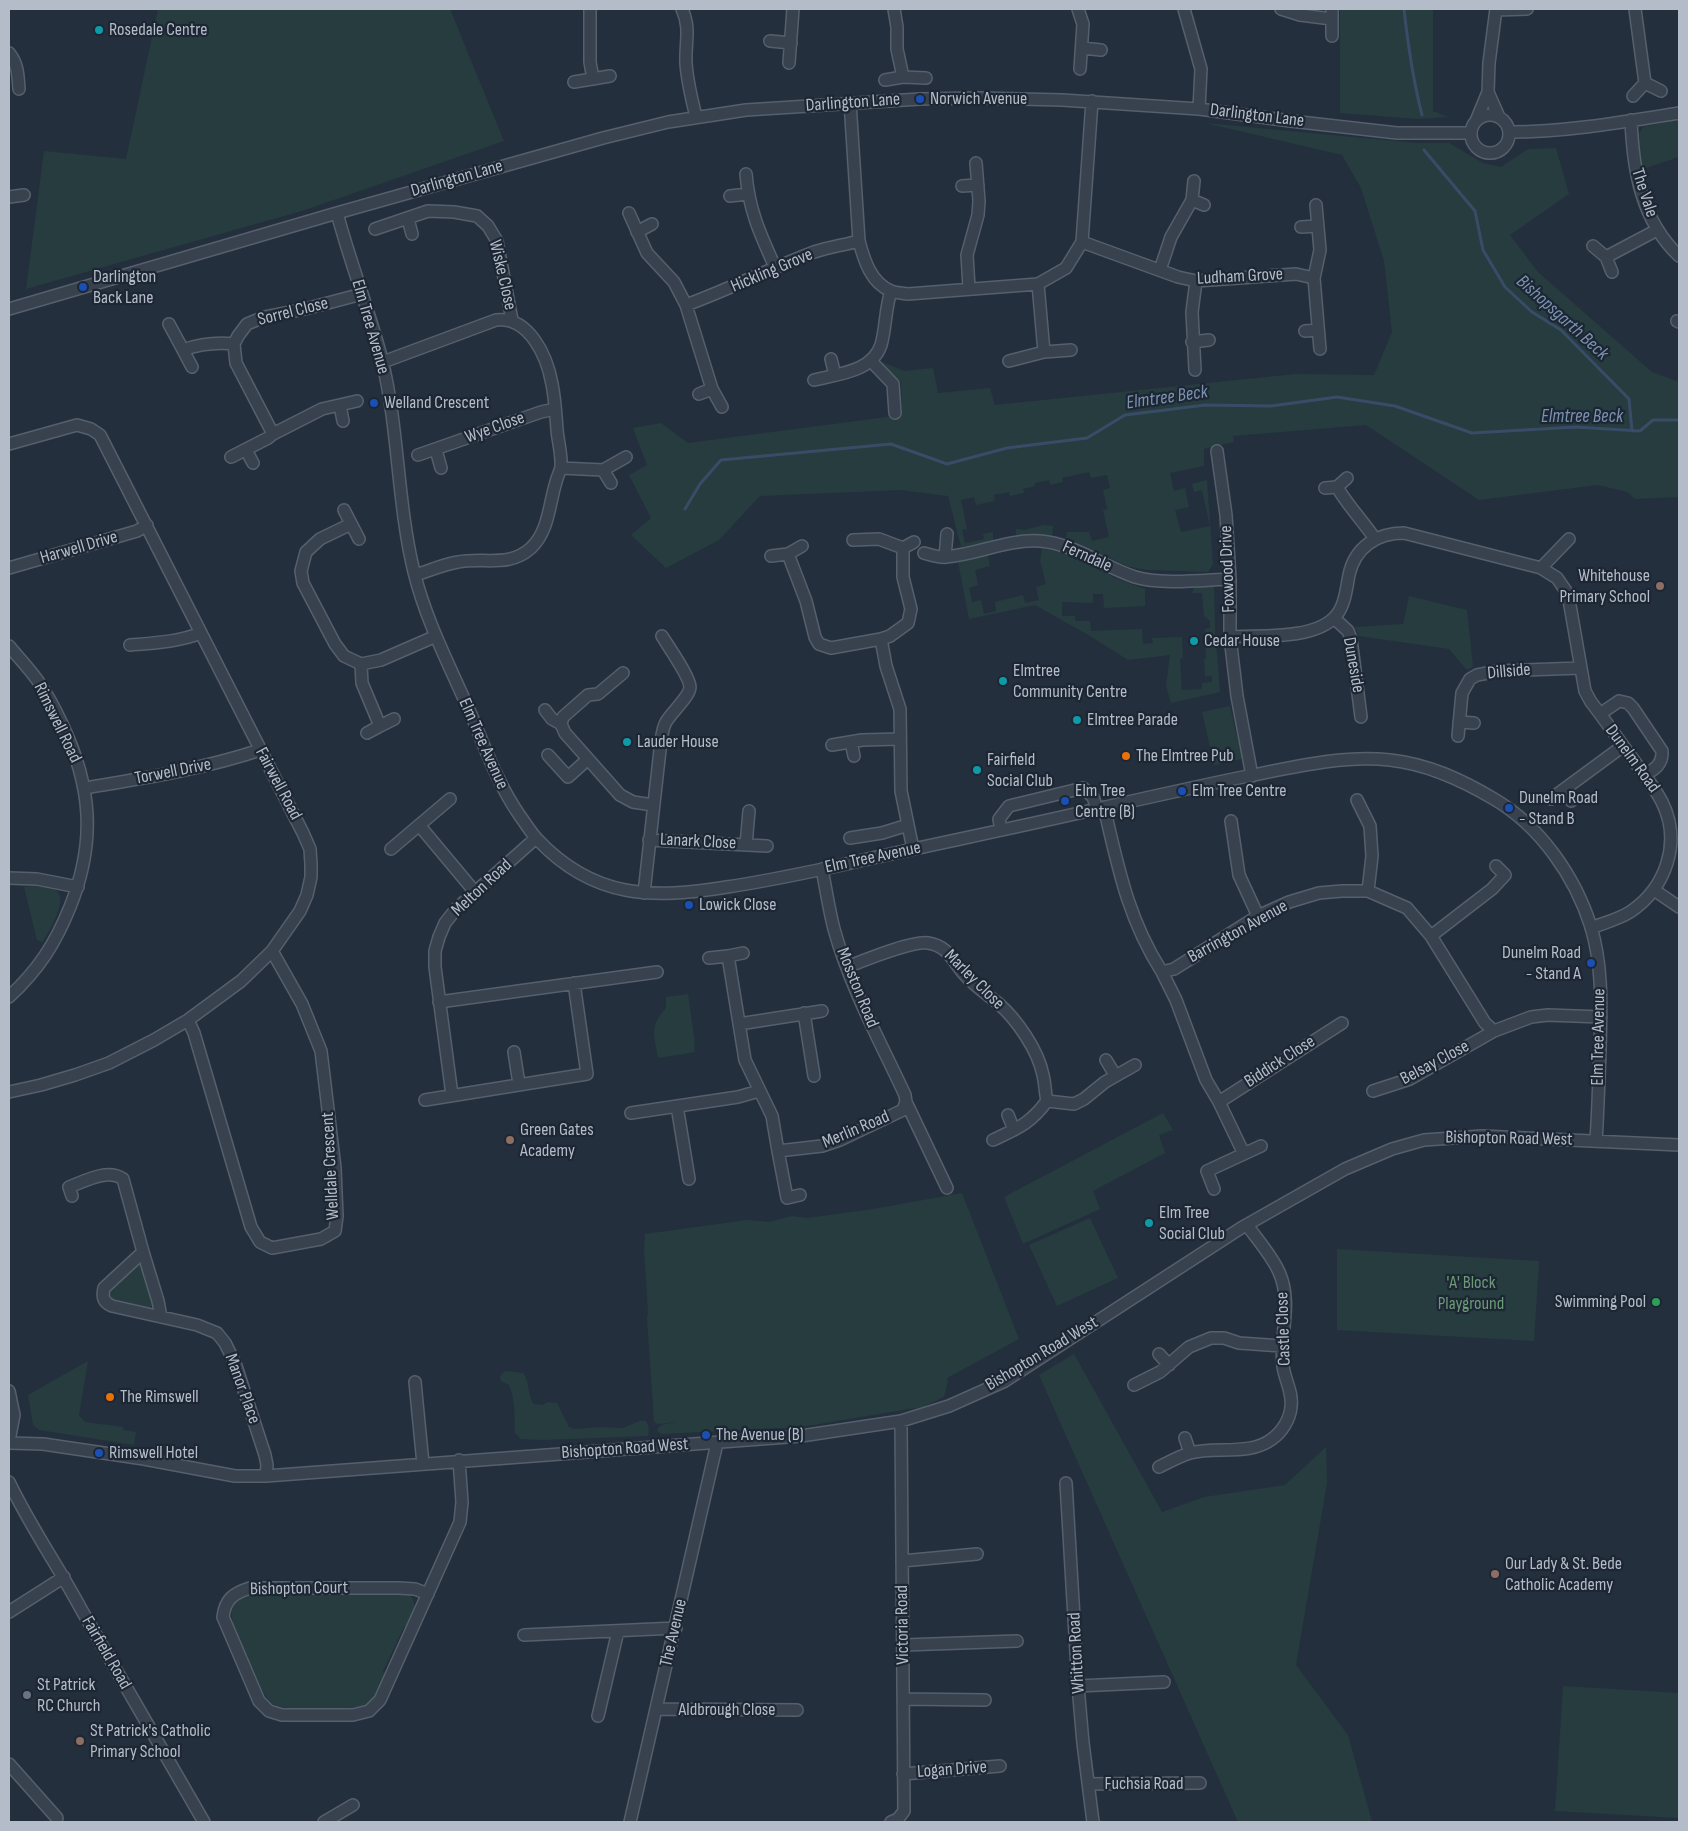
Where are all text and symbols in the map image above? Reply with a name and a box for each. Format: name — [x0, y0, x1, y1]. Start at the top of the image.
place label: Rosedale Centre — [109, 19, 207, 41]
marker: Rosedale Centre — [93, 24, 105, 36]
place label: Norwich Avenue — [930, 88, 1027, 110]
street label: Darlington Lane — [805, 89, 901, 117]
marker: Norwich Avenue — [914, 93, 926, 105]
street label: Darlington Lane — [1209, 100, 1305, 132]
street label: Darlington Lane — [409, 156, 505, 202]
street label: The Vale — [1626, 166, 1662, 220]
street label: Wiske Close — [483, 238, 521, 312]
street label: Hickling Grove — [728, 244, 816, 298]
street label: Ludham Grove — [1196, 264, 1284, 290]
place label: Darlington Back Lane — [93, 266, 156, 308]
water label: Bishopsgarth Beck — [1511, 271, 1613, 365]
street label: Elm Tree Avenue — [346, 277, 394, 377]
marker: Darlington Back Lane — [77, 281, 89, 293]
street label: Sorrel Close — [256, 293, 330, 331]
water label: Elmtree Beck — [1125, 381, 1209, 415]
place label: Welland Crescent — [384, 392, 489, 414]
marker: Welland Crescent — [368, 397, 380, 409]
water label: Elmtree Beck — [1541, 406, 1623, 428]
street label: Wye Close — [462, 407, 528, 449]
street label: Foxwood Drive — [1216, 525, 1240, 613]
street label: Harwell Drive — [38, 527, 120, 569]
street label: Ferndale — [1059, 537, 1115, 577]
place label: Whitehouse Primary School — [1559, 565, 1650, 608]
marker: Whitehouse Primary School — [1654, 580, 1666, 592]
place label: Cedar House — [1204, 630, 1280, 652]
marker: Cedar House — [1188, 635, 1200, 647]
street label: Duneside — [1338, 636, 1368, 694]
street label: Dillside — [1486, 659, 1532, 685]
place label: Elmtree Community Centre — [1013, 660, 1127, 702]
marker: Elmtree Community Centre — [997, 675, 1009, 687]
street label: Rimswell Road — [28, 679, 86, 767]
street label: Elm Tree Avenue — [453, 695, 513, 793]
place label: Elmtree Parade — [1087, 709, 1178, 731]
marker: Elmtree Parade — [1071, 714, 1083, 726]
street label: Dunelm Road — [1600, 721, 1664, 797]
place label: Lauder House — [637, 731, 719, 753]
marker: Lauder House — [621, 736, 633, 748]
street label: Fairwell Road — [250, 744, 306, 824]
place label: The Elmtree Pub — [1136, 745, 1234, 767]
place label: Fairfield Social Club — [987, 749, 1053, 792]
marker: The Elmtree Pub — [1120, 750, 1132, 762]
street label: Torwell Drive — [133, 754, 213, 790]
marker: Fairfield Social Club — [971, 764, 983, 776]
place label: Elm Tree Centre (B) — [1075, 780, 1135, 822]
place label: Elm Tree Centre — [1192, 780, 1287, 802]
marker: Elm Tree Centre — [1176, 785, 1188, 797]
place label: Dunelm Road - Stand B — [1519, 787, 1598, 830]
marker: Elm Tree Centre (B) — [1059, 795, 1071, 807]
marker: Dunelm Road - Stand B — [1503, 802, 1515, 814]
street label: Lanark Close — [659, 829, 737, 855]
street label: Elm Tree Avenue — [823, 837, 923, 879]
street label: Melton Road — [447, 855, 517, 921]
place label: Lowick Close — [699, 894, 776, 916]
street label: Barrington Avenue — [1184, 896, 1292, 968]
marker: Lowick Close — [683, 899, 695, 911]
place label: Dunelm Road - Stand A — [1502, 942, 1581, 984]
street label: Mosston Road — [831, 945, 883, 1031]
street label: Marley Close — [939, 945, 1009, 1015]
marker: Dunelm Road - Stand A — [1585, 957, 1597, 969]
street label: Elm Tree Avenue — [1587, 988, 1611, 1086]
street label: Biddick Close — [1241, 1031, 1319, 1093]
street label: Belsay Close — [1397, 1036, 1473, 1090]
street label: Merlin Road — [819, 1106, 893, 1154]
street label: Welldale Crescent — [317, 1111, 345, 1221]
place label: Green Gates Academy — [520, 1119, 594, 1162]
street label: Bishopton Road West — [1445, 1127, 1573, 1151]
marker: Green Gates Academy — [504, 1134, 516, 1146]
place label: Elm Tree Social Club — [1159, 1202, 1225, 1244]
marker: Elm Tree Social Club — [1143, 1217, 1155, 1229]
park label: 'A' Block Playground — [1438, 1272, 1504, 1315]
place label: Swimming Pool — [1555, 1291, 1646, 1313]
street label: Castle Close — [1272, 1292, 1296, 1366]
marker: Swimming Pool — [1650, 1296, 1662, 1308]
street label: Bishopton Road West — [982, 1312, 1102, 1396]
street label: Manor Place — [219, 1351, 265, 1427]
place label: The Rimswell — [120, 1386, 199, 1408]
marker: The Rimswell — [104, 1391, 116, 1403]
place label: The Avenue (B) — [716, 1424, 804, 1446]
marker: The Avenue (B) — [700, 1429, 712, 1441]
street label: Bishopton Road West — [561, 1434, 689, 1464]
place label: Rimswell Hotel — [109, 1442, 198, 1464]
marker: Rimswell Hotel — [93, 1447, 105, 1459]
place label: Our Lady & St. Bede Catholic Academy — [1505, 1553, 1622, 1596]
marker: Our Lady & St. Bede Catholic Academy — [1489, 1568, 1501, 1580]
street label: Bishopton Court — [250, 1577, 348, 1601]
street label: Victoria Road — [892, 1585, 914, 1665]
street label: The Avenue — [656, 1597, 692, 1669]
street label: Whitton Road — [1064, 1612, 1090, 1694]
street label: Fairfield Road — [76, 1613, 136, 1693]
place label: St Patrick RC Church — [37, 1674, 101, 1716]
marker: St Patrick RC Church — [21, 1689, 33, 1701]
street label: Aldbrough Close — [678, 1699, 776, 1721]
place label: St Patrick's Catholic Primary School — [90, 1720, 211, 1762]
marker: St Patrick's Catholic Primary School — [74, 1735, 86, 1747]
street label: Logan Drive — [916, 1757, 988, 1783]
street label: Fuchsia Road — [1105, 1773, 1183, 1795]

